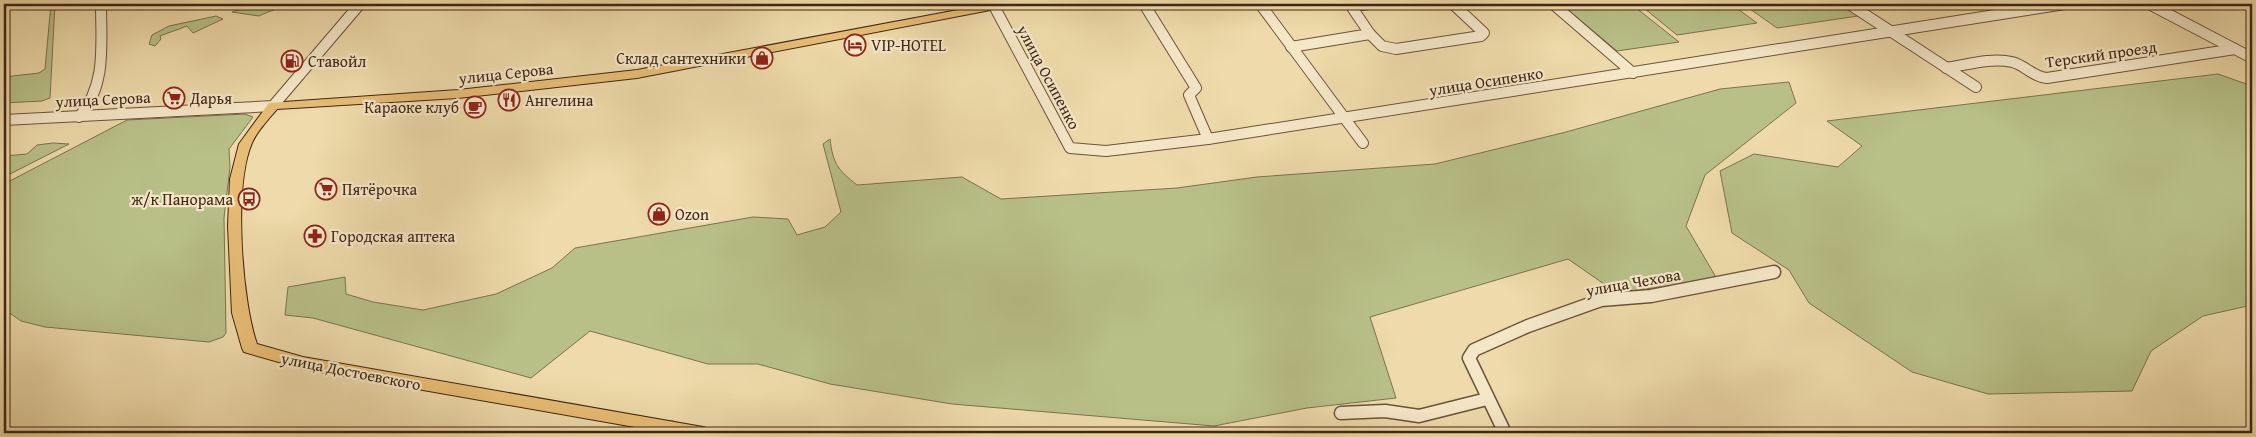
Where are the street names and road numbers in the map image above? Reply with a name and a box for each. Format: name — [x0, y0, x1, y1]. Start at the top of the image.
street label: улица Осипенко — [1011, 20, 1087, 134]
street label: Терский проезд — [2044, 34, 2158, 74]
street label: улица Серова — [456, 56, 555, 90]
street label: улица Осипенко — [1426, 60, 1545, 102]
street label: улица Серова — [54, 85, 152, 114]
street label: улица Чехова — [1583, 262, 1683, 302]
street label: улица Достоевского — [278, 345, 423, 396]

